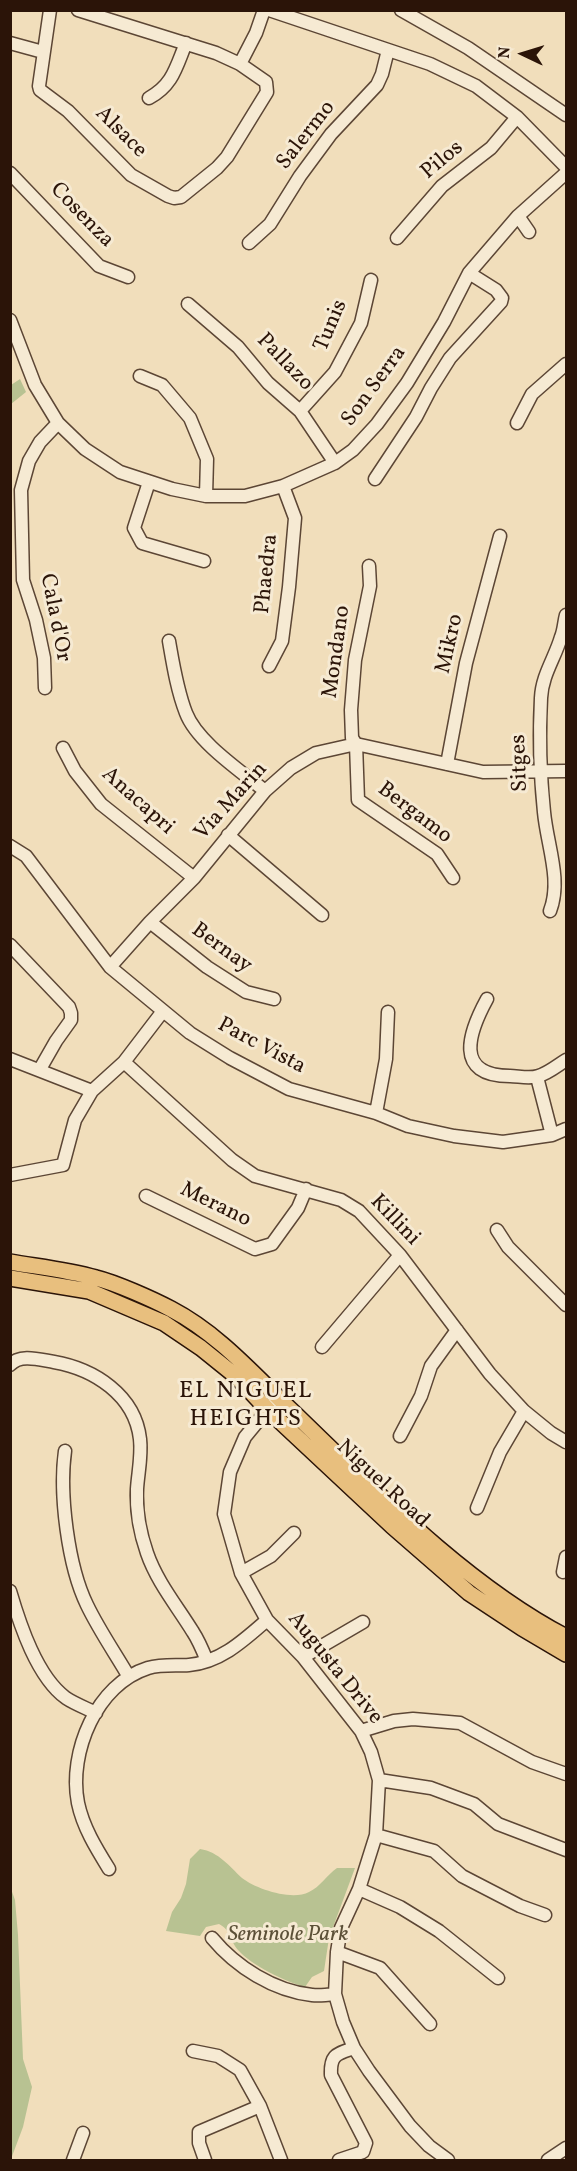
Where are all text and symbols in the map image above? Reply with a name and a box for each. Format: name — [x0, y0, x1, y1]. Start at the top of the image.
north arrow — [493, 24, 553, 84]
text: N — [494, 46, 516, 59]
street label: Salermo — [272, 96, 342, 176]
street label: Alsace — [88, 101, 152, 165]
street label: Pilos — [416, 136, 470, 186]
street label: Cosenza — [43, 178, 119, 254]
street label: Tunis — [309, 296, 355, 356]
street label: Pallazo — [250, 328, 318, 398]
street label: Son Serra — [337, 341, 413, 433]
street label: Phaedra — [251, 533, 285, 615]
street label: Cala d'Or — [33, 572, 75, 664]
street label: Mondano — [318, 604, 358, 700]
street label: Mikro — [431, 612, 471, 676]
street label: Sitges — [507, 734, 535, 792]
street label: Via Marin — [190, 757, 274, 847]
street label: Anacapri — [95, 762, 179, 842]
street label: Bergamo — [371, 777, 457, 851]
street label: Bernay — [185, 918, 257, 980]
street label: Parc Vista — [212, 1013, 310, 1081]
street label: Merano — [175, 1178, 255, 1234]
street label: Killini — [363, 1190, 425, 1252]
district label: EL NIGUEL HEIGHTS — [179, 1379, 313, 1435]
street label: Niguel Road — [330, 1435, 434, 1535]
street label: Augusta Drive — [281, 1607, 387, 1731]
park label: Seminole Park — [228, 1923, 348, 1949]

